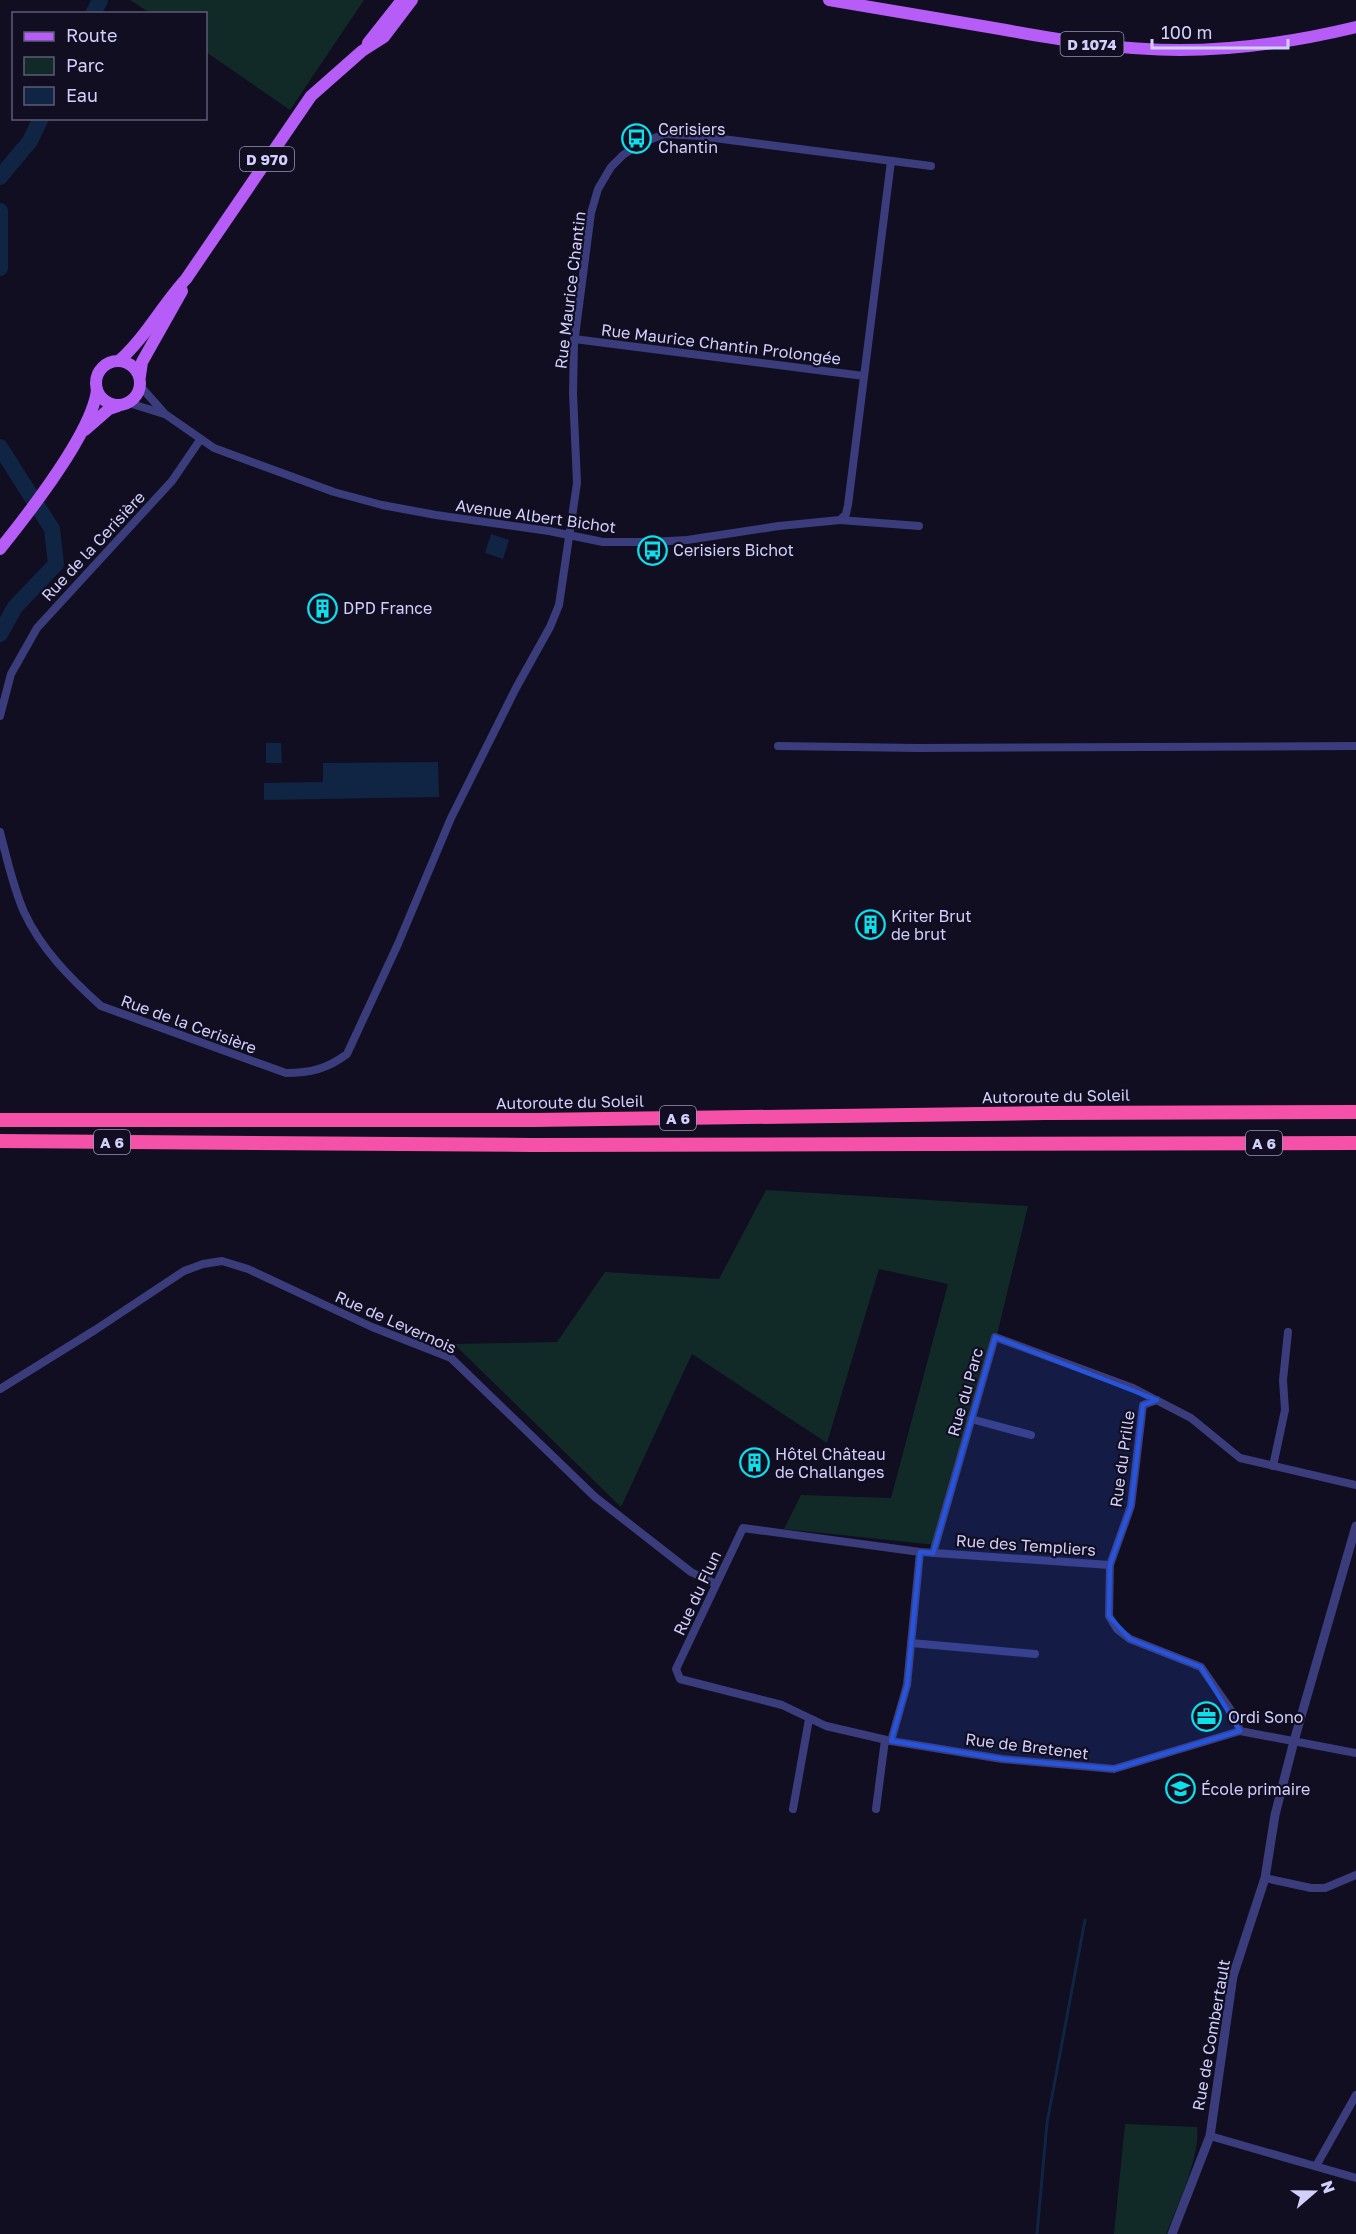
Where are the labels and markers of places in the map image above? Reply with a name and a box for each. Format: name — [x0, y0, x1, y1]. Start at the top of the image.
place label: Cerisiers Chantin — [658, 119, 725, 157]
bus stop icon: Cerisiers Chantin — [621, 122, 653, 154]
bus stop icon: Cerisiers Bichot — [636, 534, 668, 566]
place label: Cerisiers Bichot — [673, 540, 794, 560]
building icon: DPD France — [306, 592, 338, 624]
place label: DPD France — [343, 598, 432, 618]
place label: Kriter Brut de brut — [891, 906, 972, 944]
building icon: Kriter Brut de brut — [854, 909, 886, 941]
place label: Hôtel Château de Challanges — [775, 1444, 886, 1482]
building icon: Hôtel Château de Challanges — [738, 1447, 770, 1479]
office icon: Ordi Sono — [1191, 1701, 1223, 1733]
place label: Ordi Sono — [1228, 1707, 1303, 1727]
school or university icon: École primaire — [1164, 1773, 1196, 1805]
place label: École primaire — [1201, 1779, 1310, 1799]

